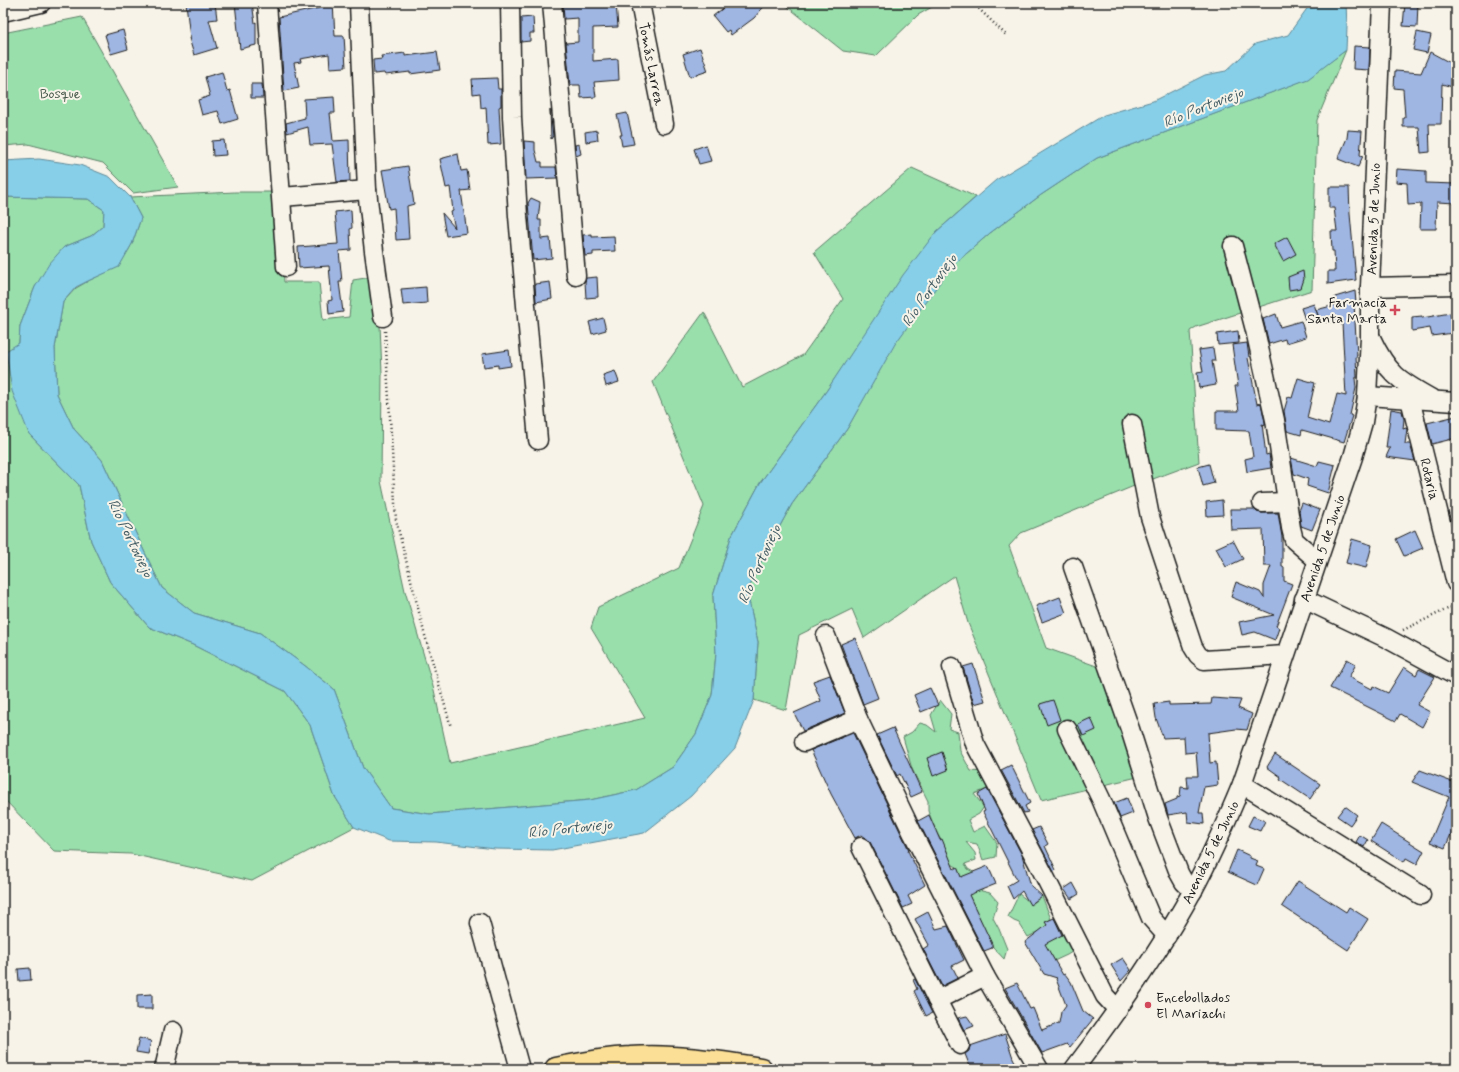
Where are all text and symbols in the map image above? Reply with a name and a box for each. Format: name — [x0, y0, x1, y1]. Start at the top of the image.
street label: Tomás Larrea — [634, 21, 668, 108]
water label: Río Portoviejo — [1160, 82, 1247, 133]
park label: Bosque — [40, 85, 81, 103]
street label: Avenida 5 de Junio — [1363, 163, 1385, 275]
water label: Río Portoviejo — [897, 249, 963, 331]
place label: Farmacia Santa Marta — [1307, 294, 1387, 328]
marker: Farmacia Santa Marta — [1390, 305, 1400, 315]
street label: Rotaria — [1415, 456, 1443, 502]
street label: Avenida 5 de Junio — [1296, 492, 1350, 604]
water label: Río Portoviejo — [103, 496, 158, 582]
water label: Río Portoviejo — [734, 521, 787, 607]
street label: Avenida 5 de Junio — [1178, 798, 1244, 907]
water label: Río Portoviejo — [527, 815, 614, 843]
place label: Encebollados El Mariachi — [1156, 989, 1230, 1023]
marker: Encebollados El Mariachi — [1143, 1000, 1153, 1010]

